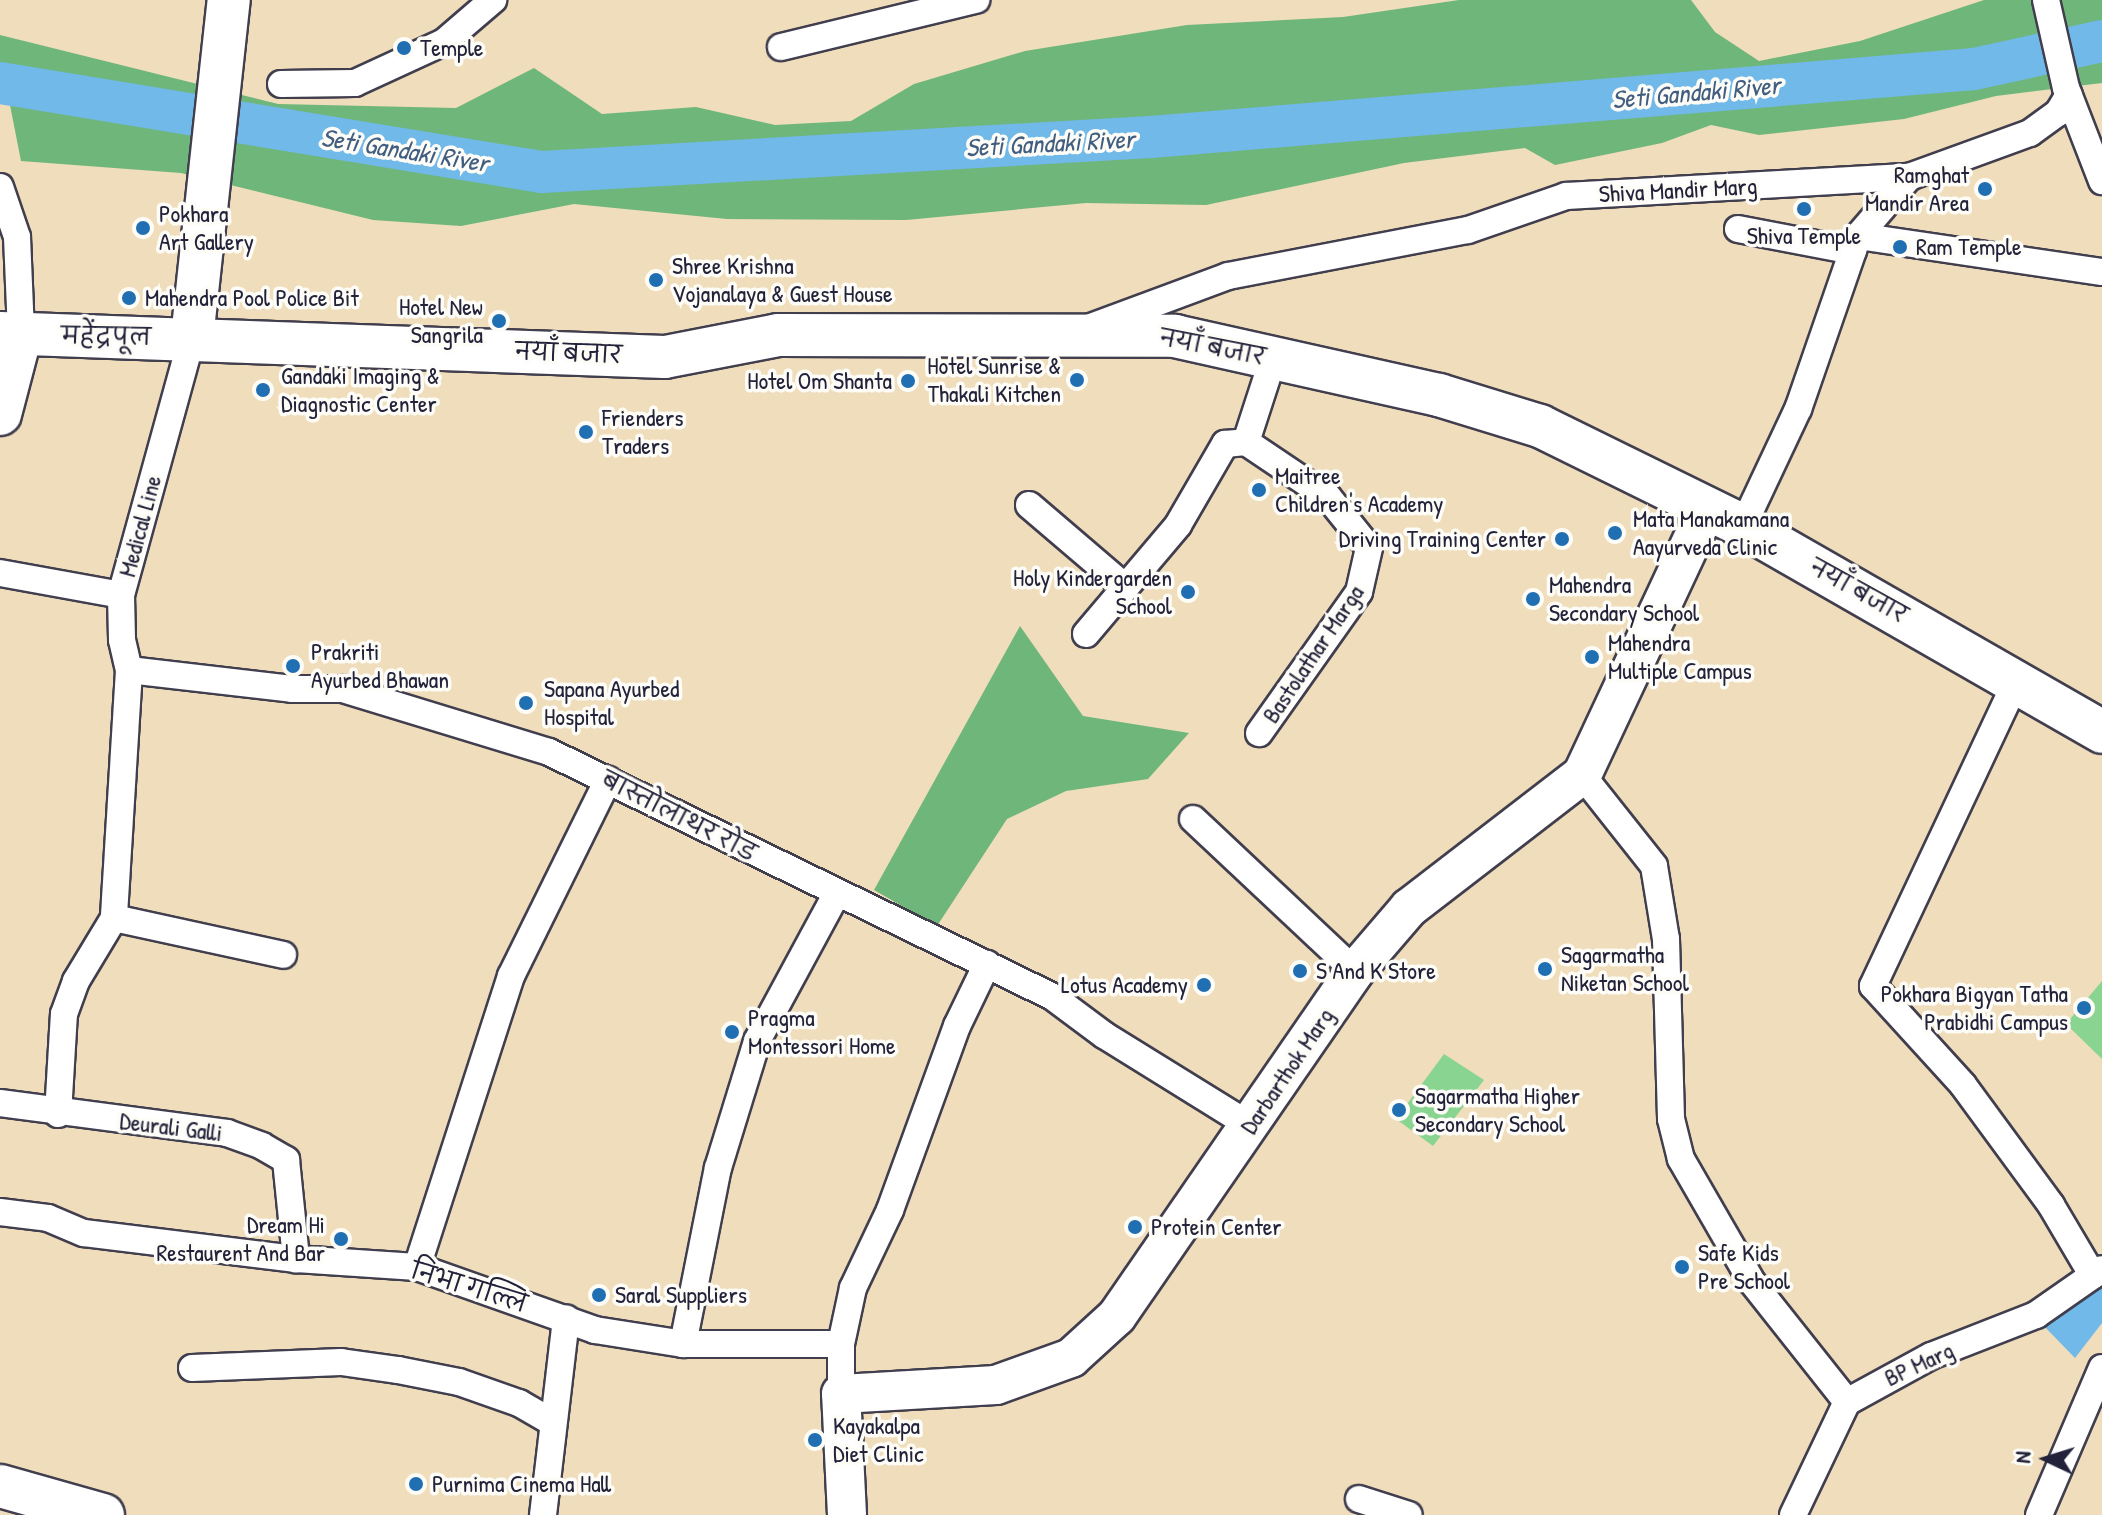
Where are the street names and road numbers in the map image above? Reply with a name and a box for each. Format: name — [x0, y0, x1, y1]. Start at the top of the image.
street label: Shiva Mandir Marg — [1598, 171, 1758, 209]
street label: महेंद्रपूल — [61, 321, 151, 351]
street label: नयाँ बजार — [1158, 323, 1268, 371]
street label: नयाँ बजार — [515, 337, 623, 369]
street label: Medical Line — [113, 472, 167, 580]
street label: नयाँ बजार — [1805, 553, 1913, 629]
street label: Bastolathar Marga — [1256, 580, 1370, 728]
street label: बास्तोलाथर रोड — [597, 765, 761, 867]
street label: Darbarthok Marg — [1234, 1003, 1340, 1139]
street label: Deurali Galli — [118, 1106, 224, 1148]
street label: निभा गल्लि — [408, 1256, 530, 1318]
street label: BP Marg — [1880, 1336, 1958, 1392]

